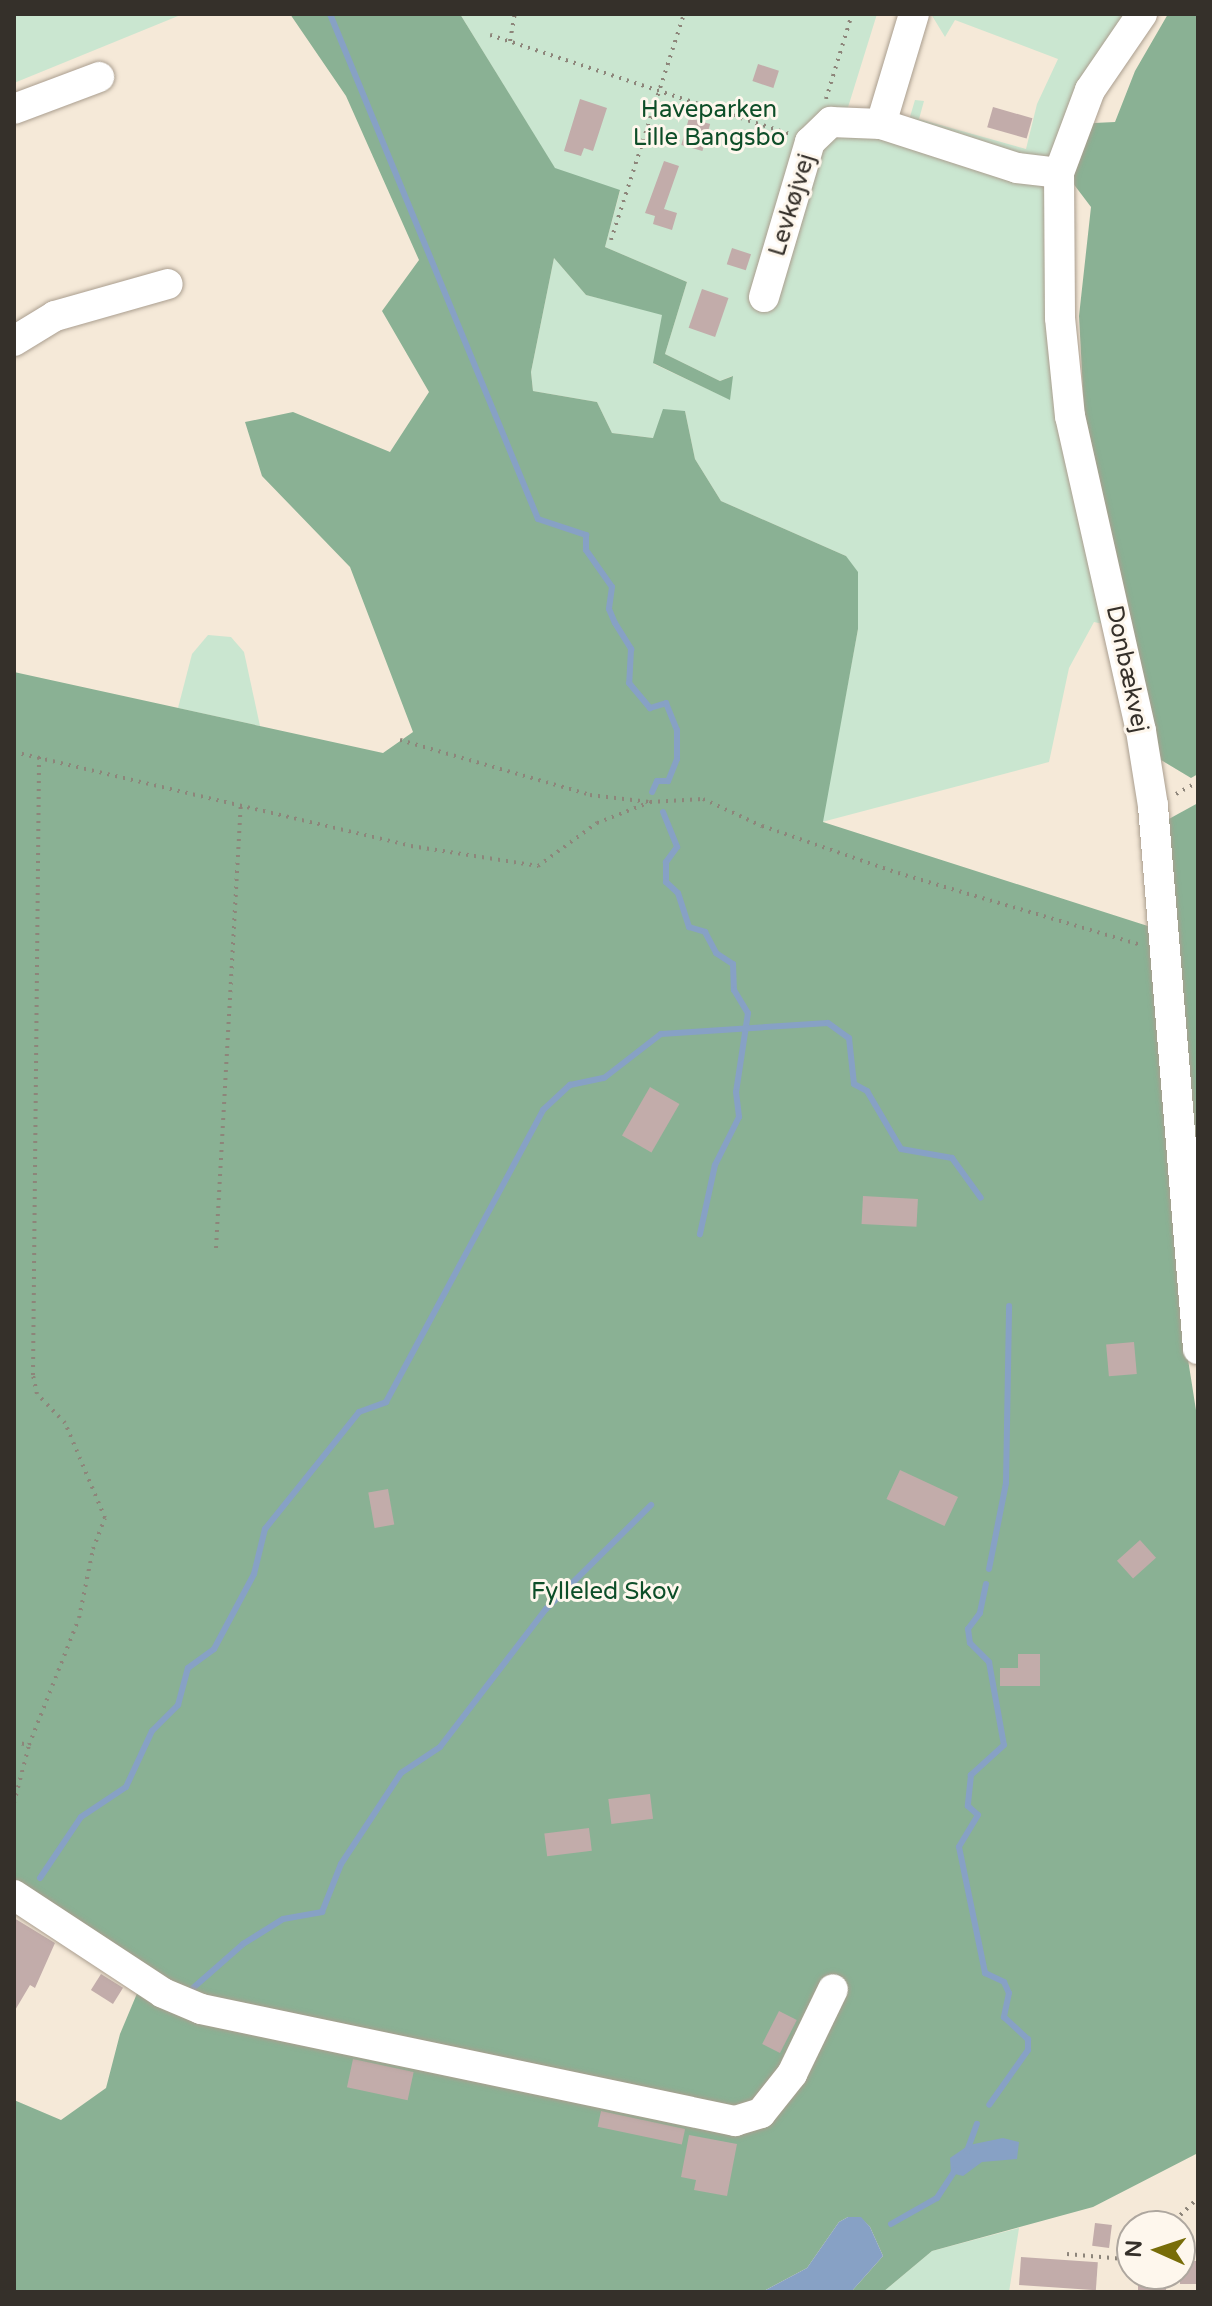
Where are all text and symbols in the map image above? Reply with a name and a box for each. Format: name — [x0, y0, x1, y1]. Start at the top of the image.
park label: Haveparken Lille Bangsbo — [633, 96, 785, 152]
street label: Levkøjvej — [763, 150, 821, 260]
street label: Donbækvej — [1099, 603, 1155, 735]
park label: Fylleled Skov — [531, 1578, 679, 1606]
north arrow — [1116, 2210, 1196, 2290]
text: N — [1121, 2239, 1147, 2258]

